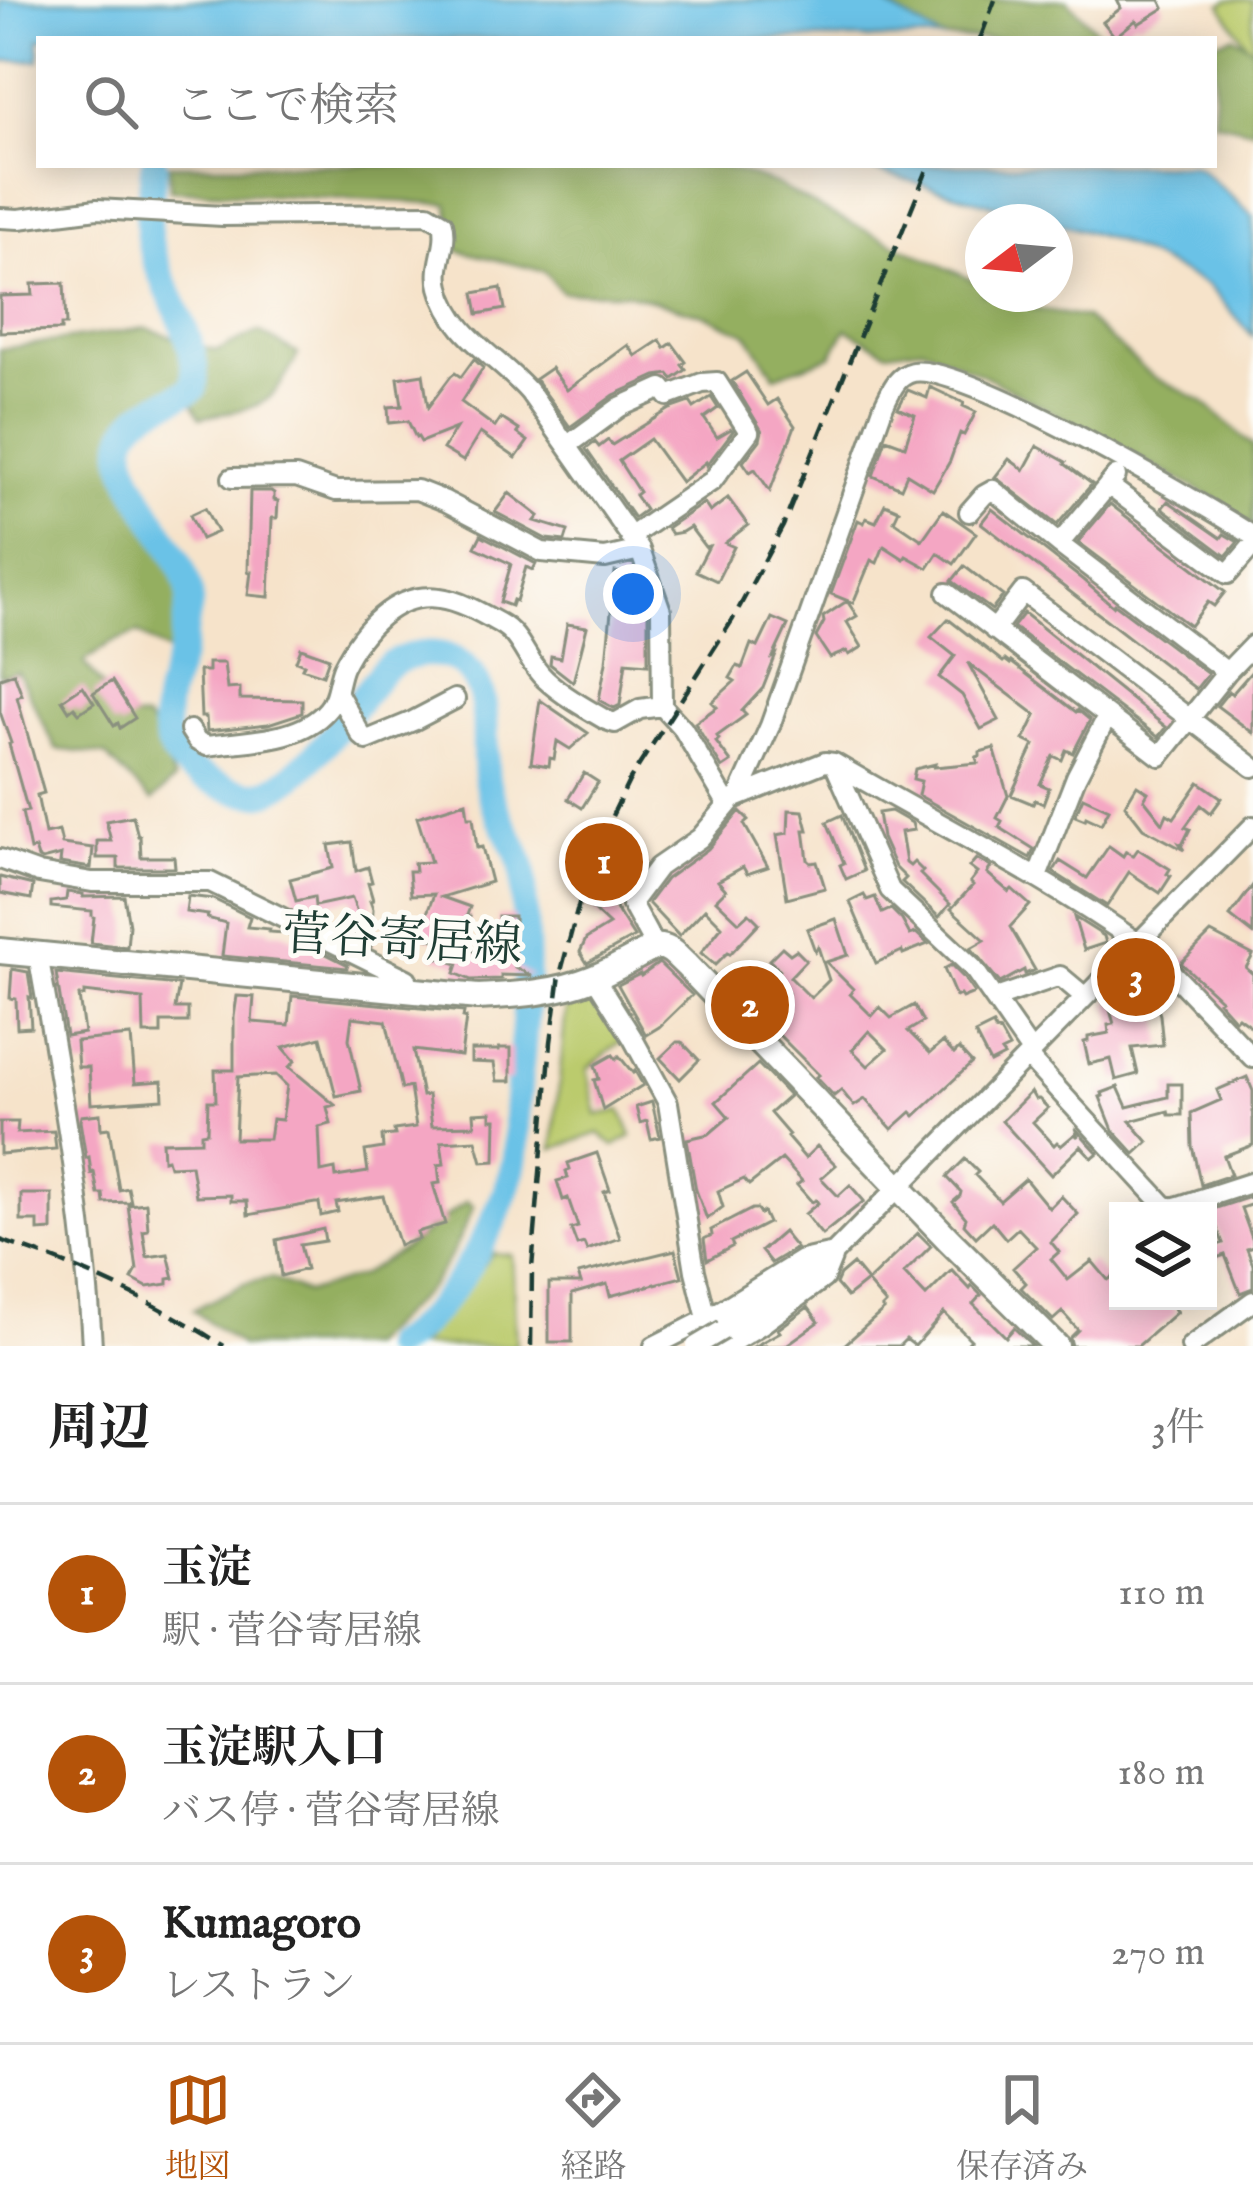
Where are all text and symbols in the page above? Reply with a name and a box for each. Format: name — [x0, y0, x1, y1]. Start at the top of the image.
search box — [36, 36, 1217, 168]
icon: search — [78, 69, 144, 135]
text: ここで検索 — [174, 79, 399, 136]
north arrow — [965, 204, 1073, 312]
your location — [603, 564, 663, 624]
pin: 1 — [565, 817, 643, 907]
street label: 菅谷寄居線 — [281, 906, 523, 978]
pin: 3 — [1097, 932, 1175, 1022]
pin: 2 — [711, 960, 789, 1050]
map controls — [1109, 1202, 1217, 1310]
button: layers — [1109, 1202, 1217, 1310]
text: 周辺 — [48, 1398, 150, 1463]
text: 3件 — [1151, 1405, 1205, 1454]
text: 玉淀 — [162, 1541, 252, 1598]
text: 1 — [80, 1569, 94, 1618]
text: 110 m — [1118, 1569, 1205, 1618]
text: 駅 · 菅谷寄居線 — [162, 1608, 422, 1657]
text: 玉淀駅入口 — [162, 1721, 387, 1778]
text: 2 — [78, 1749, 96, 1798]
text: 180 m — [1117, 1749, 1205, 1798]
text: バス停 · 菅谷寄居線 — [162, 1788, 500, 1837]
text: Kumagoro — [162, 1896, 361, 1953]
text: 3 — [80, 1929, 94, 1978]
text: 270 m — [1111, 1929, 1205, 1978]
text: レストラン — [162, 1963, 356, 2012]
tab: 地図 — [165, 2067, 231, 2189]
tab: 経路 — [560, 2067, 626, 2189]
tab: 保存済み — [956, 2067, 1088, 2189]

